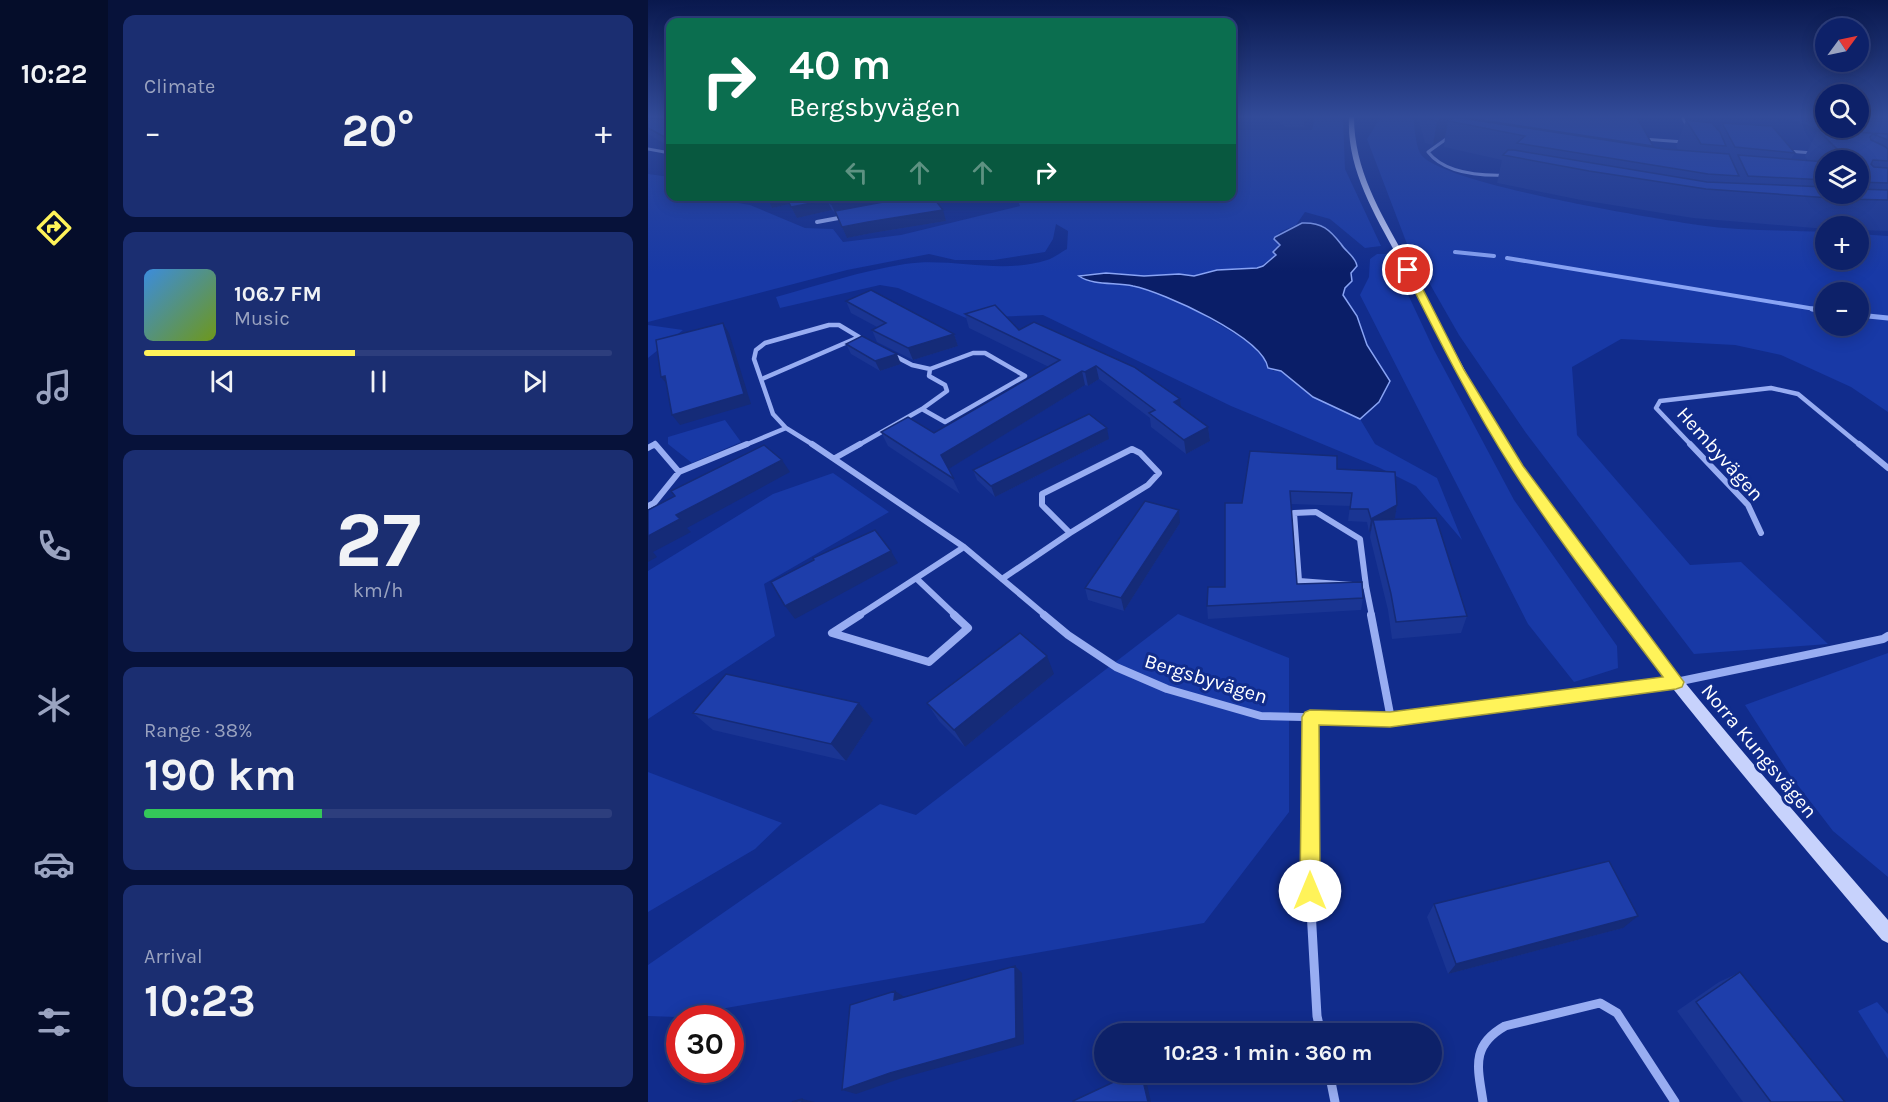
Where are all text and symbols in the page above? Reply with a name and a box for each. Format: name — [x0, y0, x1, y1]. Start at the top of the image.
north arrow — [1815, 18, 1869, 72]
map controls — [1815, 18, 1869, 336]
text: 40 m — [789, 40, 891, 90]
icon: right — [690, 42, 768, 120]
text: 10:22 — [21, 58, 87, 90]
text: Climate — [144, 75, 215, 98]
button: search — [1815, 84, 1869, 138]
text: Bergsbyvägen — [789, 91, 961, 123]
text: 20° — [341, 105, 415, 157]
text: − — [144, 113, 161, 151]
text: + — [595, 113, 612, 151]
button: layers — [1815, 150, 1869, 204]
icon: left — [840, 156, 873, 189]
icon: ahead — [903, 156, 936, 189]
icon: ahead — [966, 156, 999, 189]
icon: right — [1029, 156, 1062, 189]
icon: directions — [33, 207, 75, 249]
button: + — [1815, 216, 1869, 270]
pin — [1382, 244, 1433, 295]
icon: arrive — [1391, 253, 1424, 286]
text: 106.7 FM — [234, 281, 322, 307]
button: − — [1815, 282, 1869, 336]
text: Music — [234, 307, 290, 330]
icon: previous — [206, 365, 239, 398]
icon: pause — [362, 365, 395, 398]
icon: next — [518, 365, 551, 398]
icon: music — [33, 366, 75, 408]
street label: Hembyvägen — [1672, 402, 1768, 506]
text: 27 — [335, 494, 421, 586]
icon: phone — [33, 525, 75, 567]
text: km/h — [353, 579, 403, 602]
street label: Bergsbyvägen — [1142, 649, 1270, 709]
street label: Norra Kungsvägen — [1696, 679, 1822, 823]
icon: climate — [33, 684, 75, 726]
text: Range · 38% — [144, 719, 253, 742]
text: 190 km — [144, 749, 297, 801]
icon: car — [33, 843, 75, 885]
position arrow — [1278, 859, 1342, 923]
text: Arrival — [144, 945, 203, 968]
text: 10:23 — [144, 975, 256, 1027]
icon: filters — [33, 1001, 75, 1043]
speed limit sign: 30 — [666, 1005, 744, 1083]
text: 10:23 · 1 min · 360 m — [1163, 1040, 1373, 1066]

